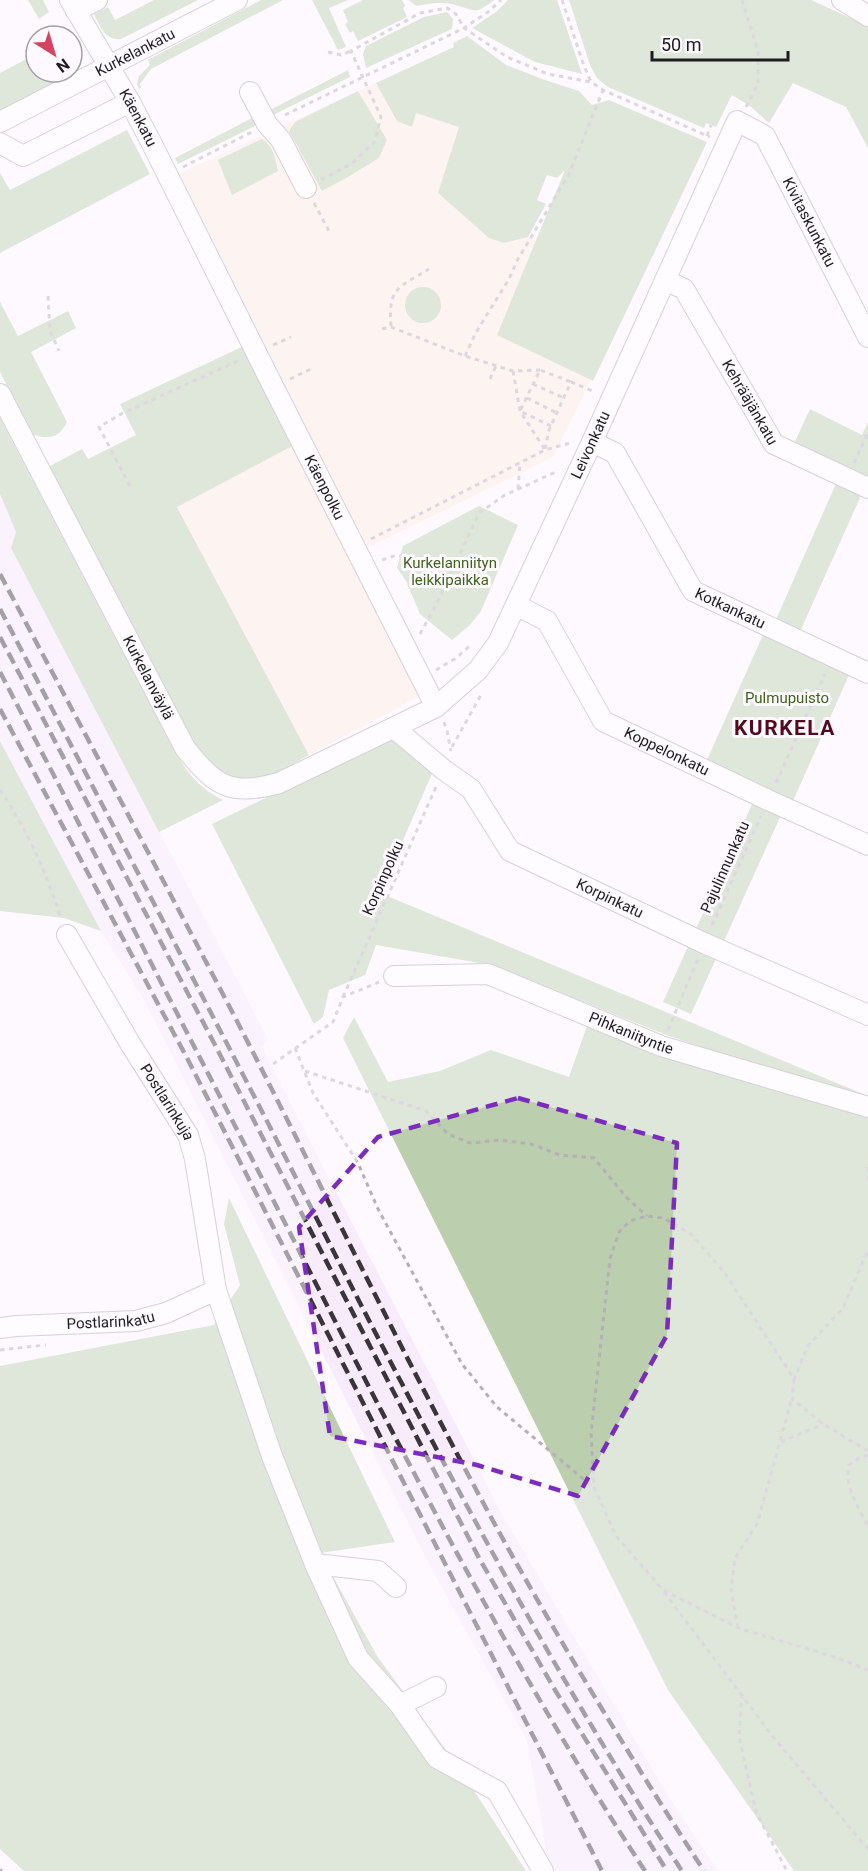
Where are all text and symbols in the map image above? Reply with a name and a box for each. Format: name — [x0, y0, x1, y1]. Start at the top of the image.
north arrow — [24, 24, 84, 84]
street label: Kurkelankatu — [92, 24, 178, 80]
scale bar — [652, 24, 788, 62]
text: 50 m — [661, 34, 701, 55]
text: N — [52, 55, 73, 77]
street label: Käenkatu — [115, 86, 161, 150]
street label: Kivitaskunkatu — [779, 174, 839, 270]
street label: Kehrääjänkatu — [718, 356, 782, 448]
street label: Leivonkatu — [567, 408, 614, 482]
street label: Käenpolku — [300, 452, 348, 523]
park label: Kurkelanniityn leikkipaikka — [403, 554, 497, 589]
street label: Kotkankatu — [692, 584, 768, 633]
street label: Kurkelanväylä — [119, 633, 178, 723]
park label: Pulmupuisto — [745, 689, 829, 707]
district label: KURKELA — [734, 716, 836, 740]
street label: Koppelonkatu — [621, 723, 712, 779]
street label: Pajulinnunkatu — [697, 818, 753, 916]
street label: Korpinpolku — [359, 838, 407, 918]
street label: Korpinkatu — [573, 875, 646, 922]
street label: Pihkaniityntie — [586, 1008, 675, 1058]
street label: Postlarinkuja — [136, 1061, 198, 1142]
street label: Postlarinkatu — [66, 1307, 157, 1333]

